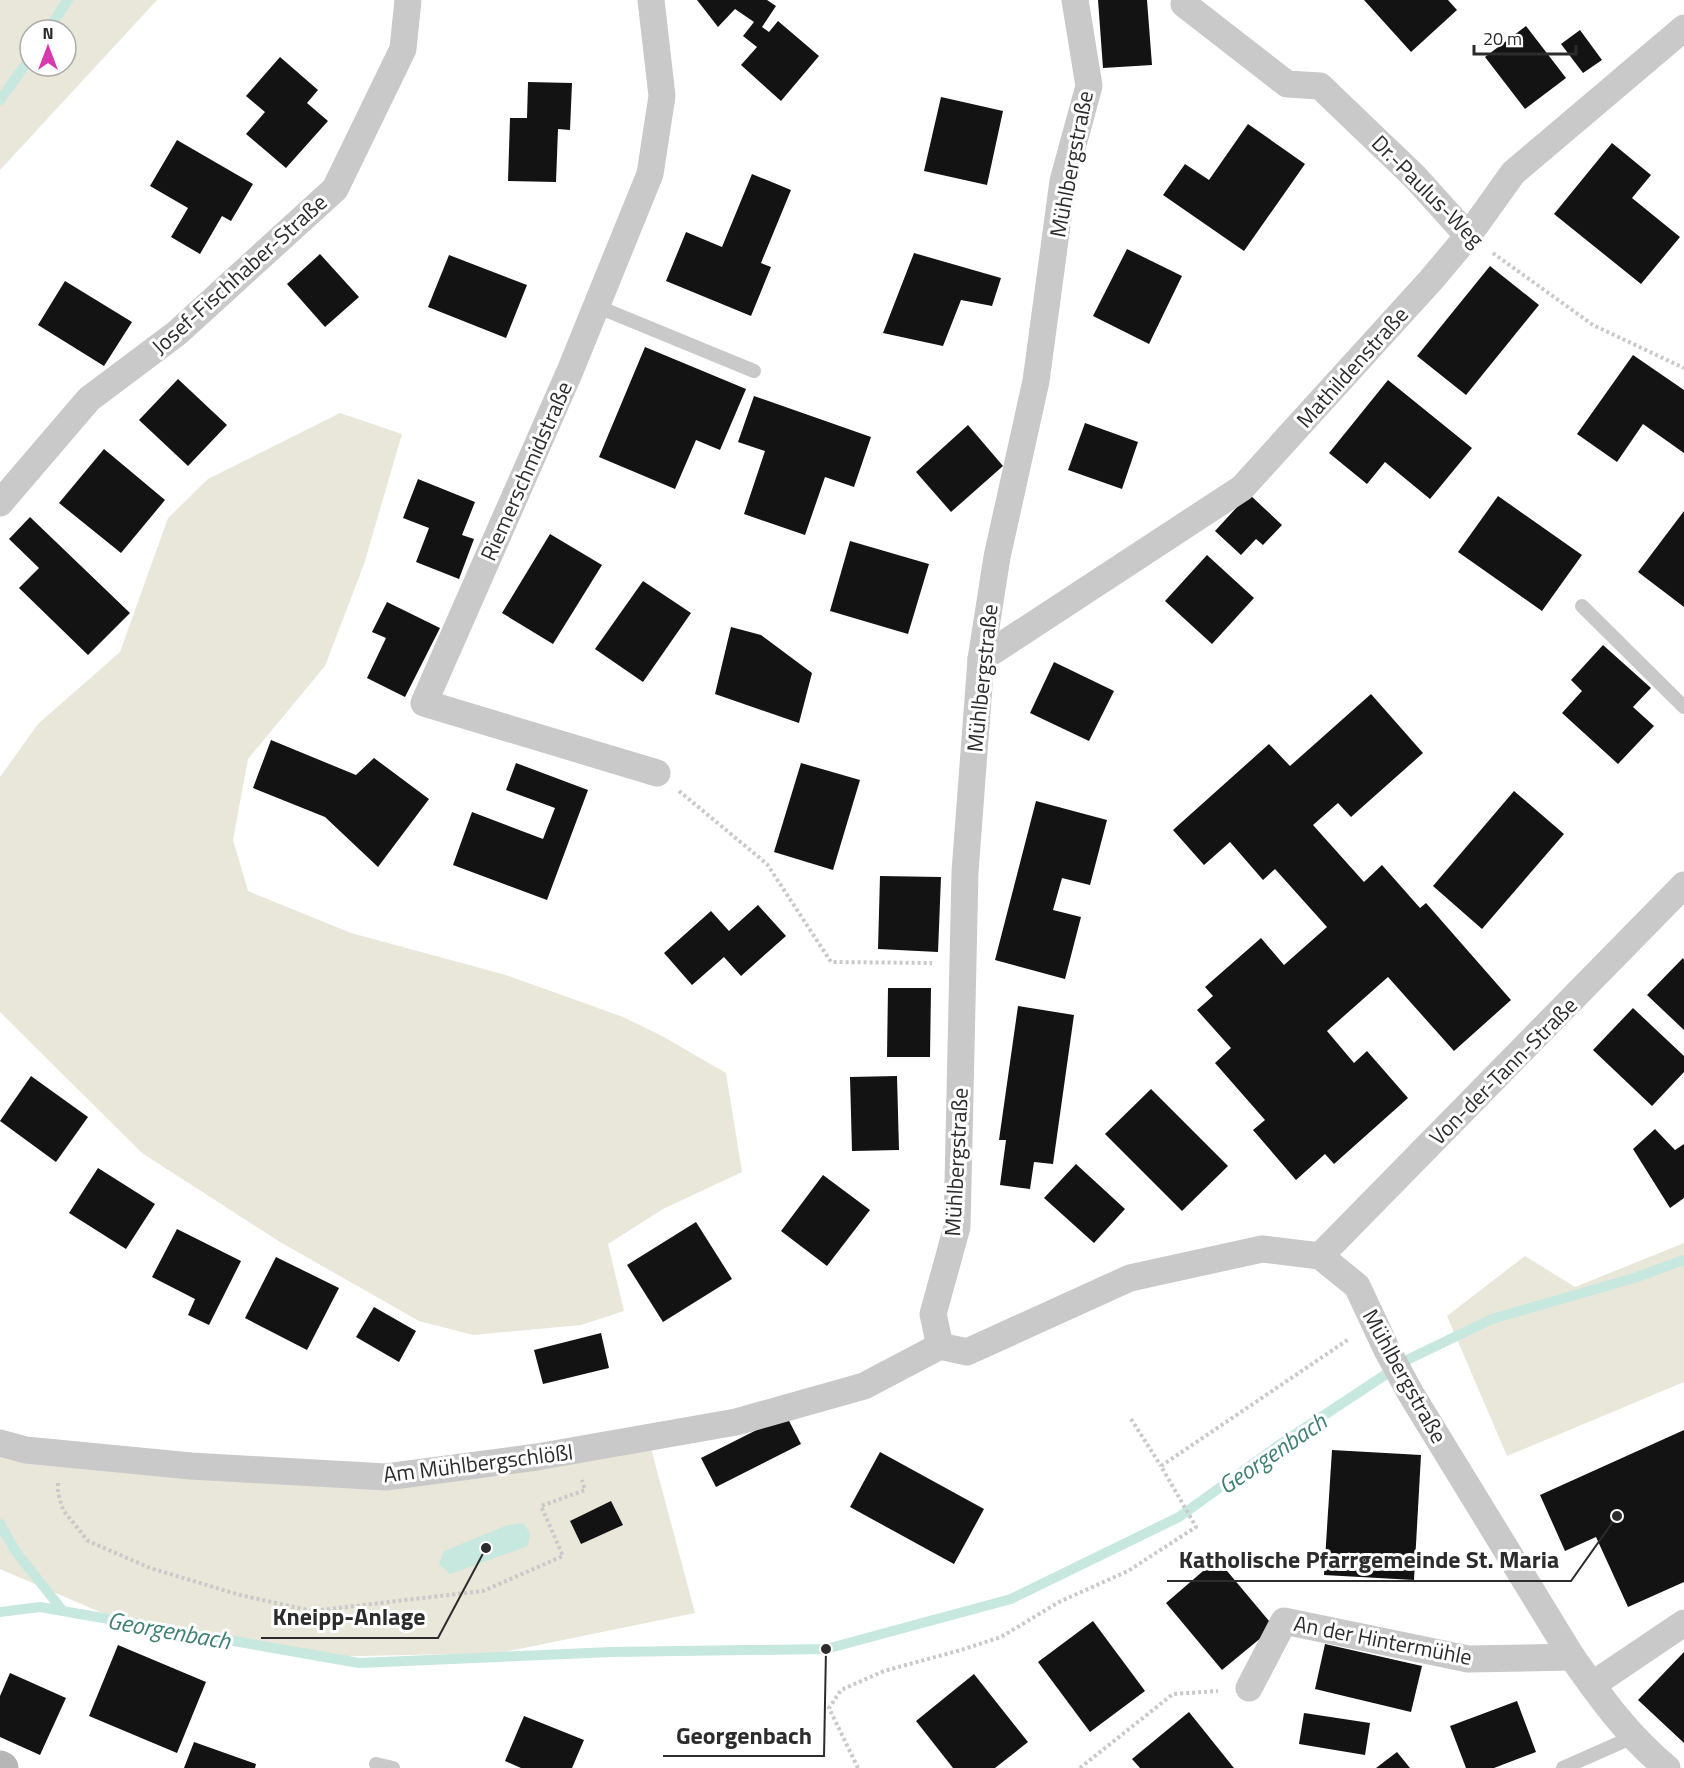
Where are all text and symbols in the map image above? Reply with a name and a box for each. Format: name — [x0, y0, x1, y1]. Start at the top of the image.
north arrow — [18, 18, 78, 78]
scale bar — [1474, 18, 1576, 56]
text: N — [42, 21, 54, 45]
text: 20 m — [1483, 25, 1522, 52]
street label: Mühlbergstraße — [1040, 88, 1102, 240]
street label: Dr.-Paulus-Weg — [1364, 127, 1492, 255]
street label: Josef-Fischhaber-Straße — [144, 186, 334, 362]
street label: Mathildenstraße — [1288, 298, 1416, 436]
street label: Riemerschmidstraße — [471, 376, 581, 566]
street label: Mühlbergstraße — [957, 602, 1007, 754]
street label: Von-der-Tann-Straße — [1421, 989, 1585, 1153]
street label: Mühlbergstraße — [935, 1087, 977, 1237]
street label: Mühlbergstraße — [1354, 1303, 1456, 1449]
water label: Georgenbach — [1210, 1403, 1334, 1503]
street label: Am Mühlbergschlößl — [381, 1434, 575, 1492]
callout: Katholische Pfarrgemeinde St. Maria — [1167, 1539, 1571, 1581]
text: Katholische Pfarrgemeinde St. Maria — [1179, 1541, 1559, 1577]
callout: Kneipp-Anlage — [261, 1596, 438, 1638]
text: Kneipp-Anlage — [272, 1598, 426, 1634]
water label: Georgenbach — [105, 1601, 234, 1659]
street label: An der Hintermühle — [1291, 1606, 1475, 1674]
callout: Georgenbach — [663, 1714, 824, 1756]
text: Georgenbach — [676, 1717, 812, 1753]

